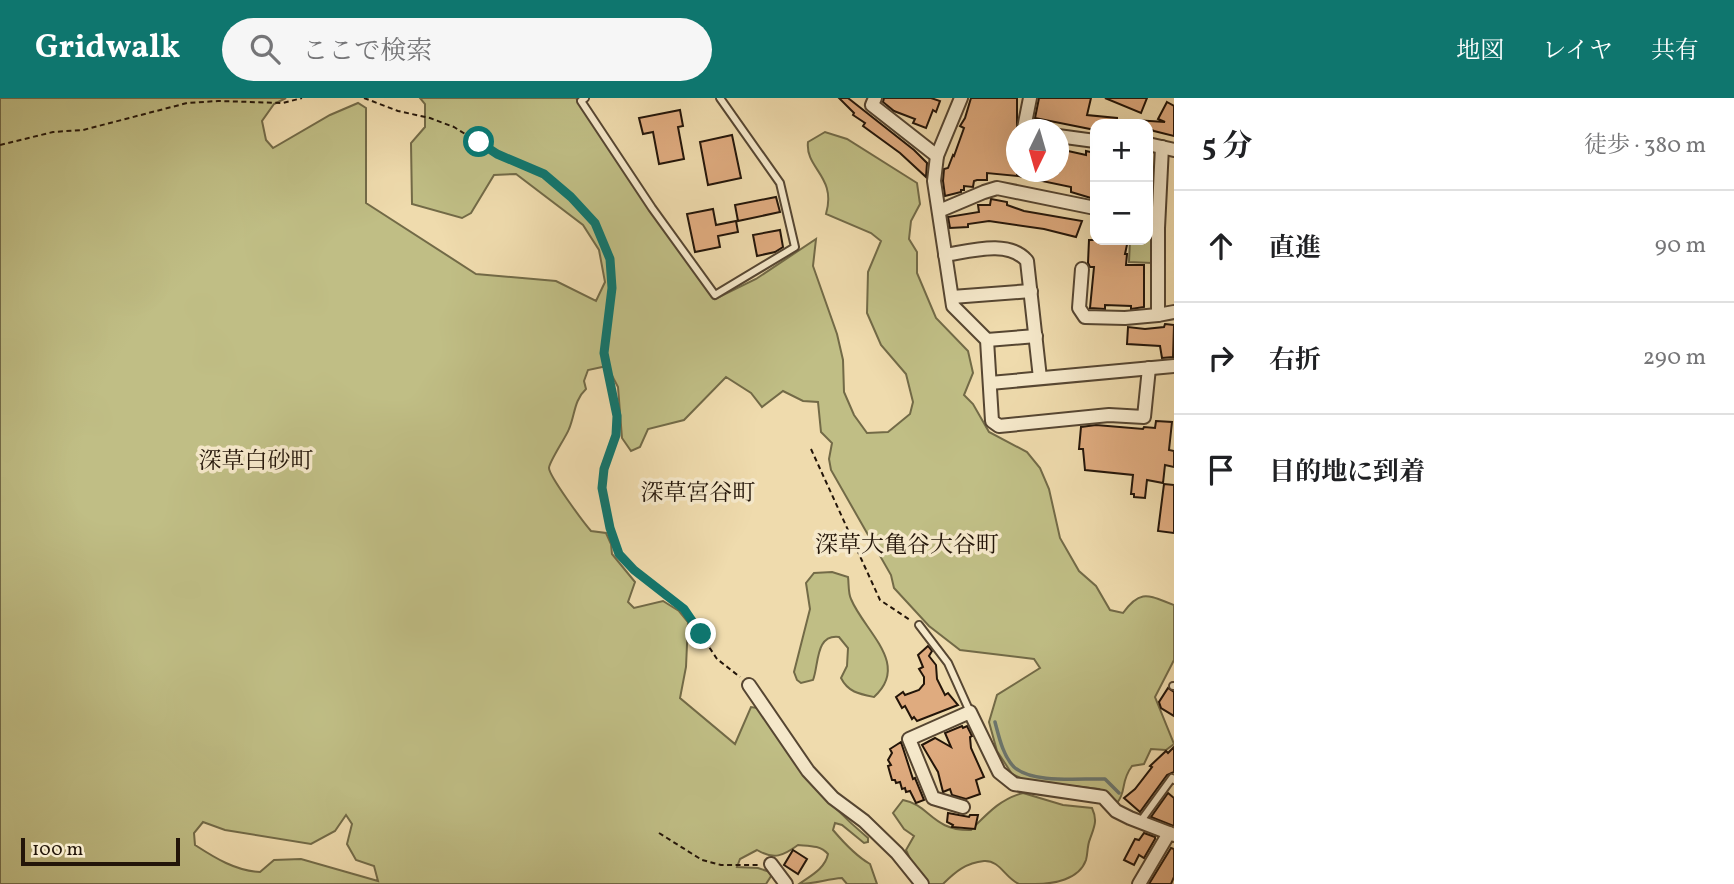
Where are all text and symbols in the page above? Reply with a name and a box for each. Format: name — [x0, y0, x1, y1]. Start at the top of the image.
search box — [222, 18, 712, 81]
text: Gridwalk — [35, 26, 180, 72]
icon: search — [246, 30, 284, 68]
text: ここで検索 — [302, 34, 432, 70]
text: 地図 — [1456, 35, 1504, 69]
text: レイヤ — [1542, 35, 1613, 69]
text: 共有 — [1651, 35, 1699, 69]
north arrow — [1006, 119, 1069, 182]
map controls — [1090, 119, 1153, 245]
button: + — [1090, 119, 1153, 182]
route start — [463, 126, 494, 157]
text: 5 分 — [1202, 126, 1252, 168]
text: 徒歩 · 380 m — [1584, 130, 1706, 162]
button: − — [1090, 182, 1153, 245]
icon: ahead — [1202, 227, 1240, 265]
text: 90 m — [1655, 230, 1706, 262]
text: 直進 — [1269, 231, 1321, 267]
icon: right — [1202, 339, 1240, 377]
text: 290 m — [1643, 342, 1706, 374]
text: 右折 — [1269, 343, 1321, 379]
district label: 深草白砂町 — [199, 446, 314, 478]
icon: arrive — [1202, 451, 1240, 489]
text: 目的地に到着 — [1269, 455, 1425, 491]
district label: 深草宮谷町 — [641, 478, 756, 510]
district label: 深草大亀谷大谷町 — [815, 530, 999, 562]
route end — [685, 618, 716, 649]
scale bar — [21, 835, 180, 867]
text: 100 m — [32, 837, 83, 863]

